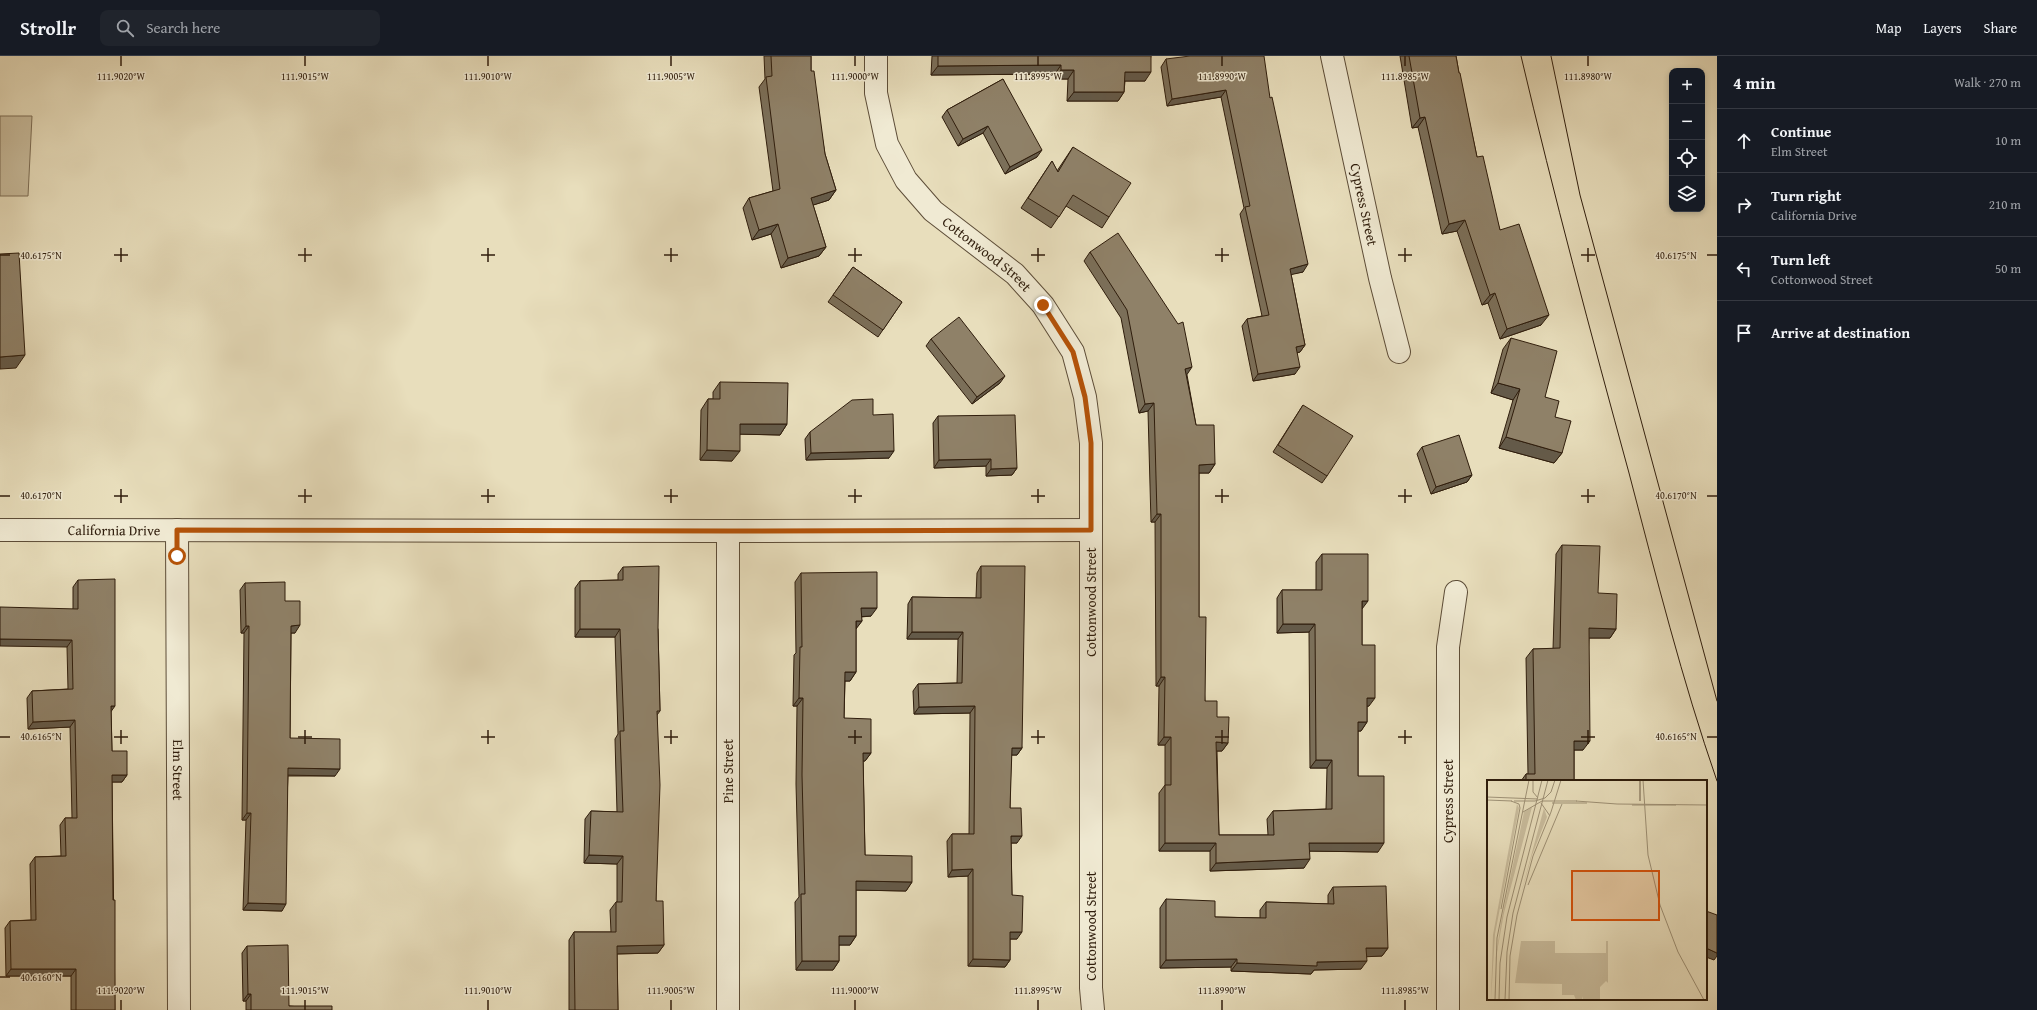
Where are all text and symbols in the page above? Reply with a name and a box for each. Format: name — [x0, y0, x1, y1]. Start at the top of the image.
search box — [100, 10, 380, 46]
text: Strollr — [20, 14, 76, 42]
icon: search — [114, 17, 136, 39]
text: Search here — [146, 17, 220, 38]
text: Map — [1876, 18, 1902, 38]
text: Layers — [1924, 18, 1962, 38]
text: Share — [1984, 18, 2017, 38]
map controls — [1669, 68, 1705, 212]
button: + — [1669, 68, 1705, 104]
text: 111.9020°W — [97, 69, 146, 84]
text: 111.9015°W — [281, 69, 330, 84]
text: 111.9010°W — [464, 69, 513, 84]
text: 111.9005°W — [647, 69, 696, 84]
text: 111.9000°W — [831, 69, 880, 84]
text: 111.8995°W — [1014, 69, 1063, 84]
text: 111.8990°W — [1198, 69, 1247, 84]
text: 111.8985°W — [1381, 69, 1430, 84]
text: 111.8980°W — [1564, 69, 1613, 84]
text: 4 min — [1733, 70, 1775, 95]
text: Walk · 270 m — [1954, 73, 2021, 92]
button: − — [1669, 104, 1705, 140]
text: Continue — [1771, 121, 1832, 142]
icon: ahead — [1733, 130, 1755, 152]
text: 10 m — [1995, 131, 2021, 150]
button: locate — [1669, 140, 1705, 176]
text: Elm Street — [1771, 142, 1828, 161]
street label: Cypress Street — [1345, 161, 1383, 248]
button: layers — [1669, 176, 1705, 212]
text: Turn right — [1771, 185, 1842, 206]
icon: right — [1733, 194, 1755, 216]
text: 210 m — [1989, 195, 2021, 214]
text: California Drive — [1771, 206, 1857, 225]
street label: Cottonwood Street — [938, 212, 1036, 296]
text: 40.6175°N — [20, 248, 62, 263]
text: 40.6175°N — [1655, 248, 1697, 263]
text: Turn left — [1771, 249, 1830, 270]
icon: left — [1733, 258, 1755, 280]
text: 50 m — [1995, 259, 2021, 278]
text: Cottonwood Street — [1771, 270, 1873, 289]
route end — [1034, 296, 1052, 314]
icon: arrive — [1733, 322, 1755, 344]
text: Arrive at destination — [1771, 322, 1910, 343]
text: 40.6170°N — [20, 488, 62, 503]
text: 40.6170°N — [1655, 488, 1697, 503]
street label: California Drive — [68, 520, 161, 540]
route start — [168, 547, 186, 565]
street label: Cottonwood Street — [1081, 547, 1101, 657]
text: 40.6165°N — [20, 729, 62, 744]
text: 40.6165°N — [1655, 729, 1697, 744]
street label: Elm Street — [168, 739, 188, 801]
street label: Pine Street — [718, 739, 738, 803]
street label: Cypress Street — [1438, 759, 1458, 843]
inset map — [1487, 780, 1707, 1000]
street label: Cottonwood Street — [1081, 871, 1101, 981]
text: 40.6160°N — [20, 970, 62, 985]
text: 111.9020°W — [97, 983, 146, 998]
text: 111.9015°W — [281, 983, 330, 998]
text: 111.9010°W — [464, 983, 513, 998]
text: 111.9005°W — [647, 983, 696, 998]
text: 111.9000°W — [831, 983, 880, 998]
text: 111.8995°W — [1014, 983, 1063, 998]
text: 111.8990°W — [1198, 983, 1247, 998]
text: 111.8985°W — [1381, 983, 1430, 998]

